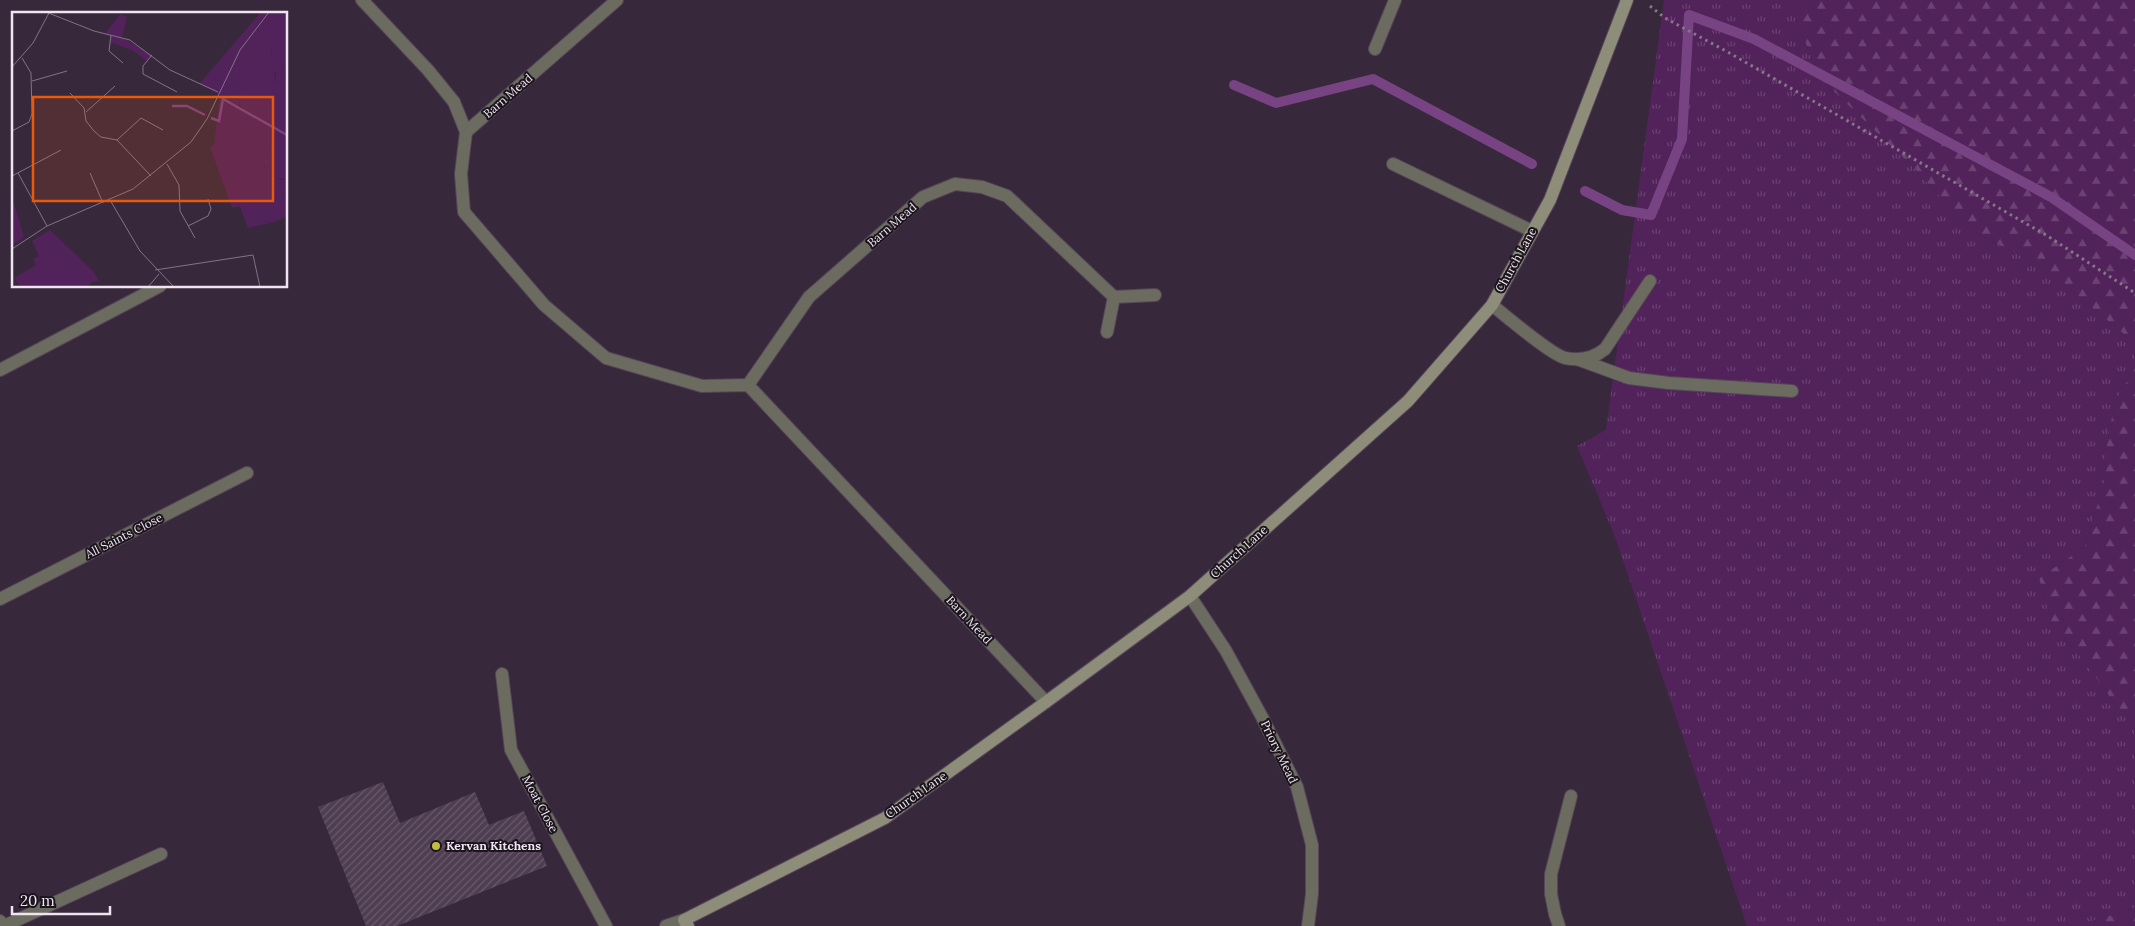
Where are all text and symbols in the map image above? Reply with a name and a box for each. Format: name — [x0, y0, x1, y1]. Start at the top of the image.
inset map — [12, 12, 288, 288]
street label: Barn Mead — [480, 70, 535, 121]
street label: Barn Mead — [864, 199, 919, 250]
street label: Church Lane — [1492, 224, 1540, 295]
street label: All Saints Close — [82, 509, 165, 562]
street label: Church Lane — [1207, 522, 1271, 581]
street label: Barn Mead — [943, 593, 995, 647]
street label: Priory Mead — [1258, 718, 1301, 786]
street label: Church Lane — [882, 768, 950, 821]
street label: Moat Close — [519, 773, 562, 835]
place label: Kervan Kitchens — [446, 838, 541, 853]
marker: Kervan Kitchens — [430, 840, 442, 852]
scale bar — [12, 884, 110, 916]
text: 20 m — [20, 891, 55, 910]

